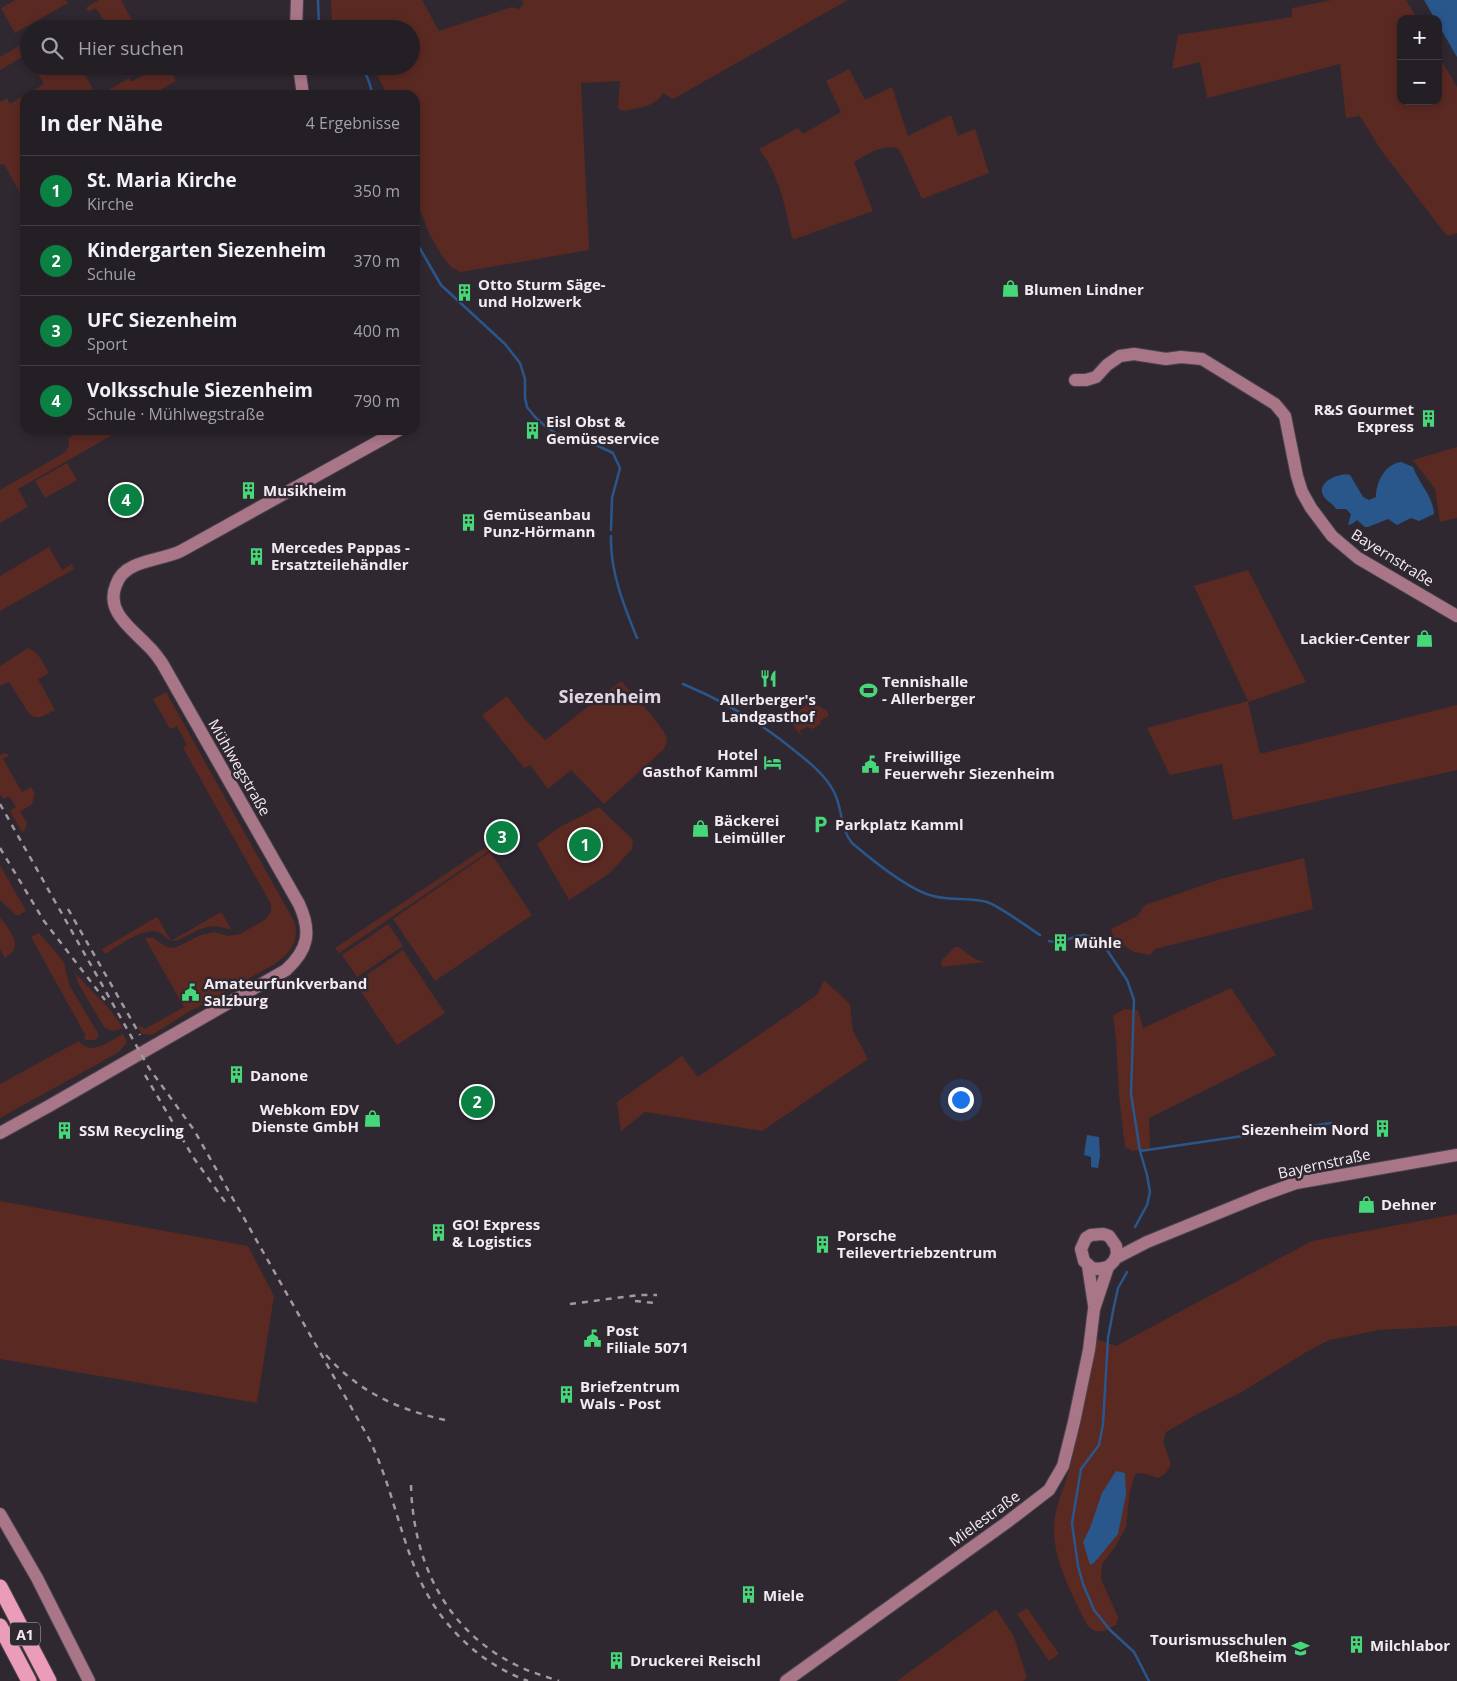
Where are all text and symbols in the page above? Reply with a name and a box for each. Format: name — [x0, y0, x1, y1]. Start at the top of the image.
map controls — [1397, 15, 1442, 105]
button: + — [1397, 15, 1442, 60]
search box — [20, 20, 420, 75]
icon: search — [38, 34, 66, 62]
text: Hier suchen — [78, 35, 184, 61]
button: − — [1397, 60, 1442, 105]
text: In der Nähe — [40, 109, 163, 137]
text: 4 Ergebnisse — [306, 112, 400, 134]
text: St. Maria Kirche — [87, 167, 237, 193]
text: 1 — [51, 180, 61, 202]
text: 350 m — [354, 180, 400, 202]
text: Kirche — [87, 193, 134, 215]
text: Kindergarten Siezenheim — [87, 237, 326, 263]
text: 2 — [51, 250, 61, 272]
text: 370 m — [354, 250, 400, 272]
text: Schule — [87, 263, 136, 285]
place label: Otto Sturm Säge- und Holzwerk — [478, 274, 606, 311]
shop icon: Blumen Lindner — [1000, 279, 1020, 299]
place label: Blumen Lindner — [1024, 279, 1144, 299]
building icon: Otto Sturm Säge- und Holzwerk — [454, 283, 474, 303]
text: UFC Siezenheim — [87, 307, 237, 333]
text: 3 — [51, 320, 61, 342]
text: 400 m — [354, 320, 400, 342]
text: Sport — [87, 333, 127, 355]
text: Volksschule Siezenheim — [87, 377, 313, 403]
text: 4 — [51, 390, 61, 412]
text: 790 m — [354, 390, 400, 412]
place label: R&S Gourmet Express — [1314, 399, 1414, 436]
text: Schule · Mühlwegstraße — [87, 403, 264, 425]
building icon: R&S Gourmet Express — [1418, 408, 1438, 428]
place label: Eisl Obst & Gemüseservice — [546, 411, 660, 448]
building icon: Eisl Obst & Gemüseservice — [522, 420, 542, 440]
building icon: Musikheim — [239, 480, 259, 500]
place label: Musikheim — [263, 480, 346, 500]
pin: 4 — [110, 481, 142, 519]
place label: Gemüseanbau Punz-Hörmann — [483, 504, 595, 541]
building icon: Gemüseanbau Punz-Hörmann — [459, 513, 479, 533]
street label: Bayernstraße — [1348, 524, 1438, 590]
place label: Mercedes Pappas - Ersatzteilehändler — [271, 537, 410, 574]
building icon: Mercedes Pappas - Ersatzteilehändler — [247, 546, 267, 566]
place label: Lackier-Center — [1300, 628, 1410, 648]
shop icon: Lackier-Center — [1414, 628, 1434, 648]
restaurant icon: Allerberger's Landgasthof — [758, 668, 778, 688]
place label: Tennishalle - Allerberger — [882, 671, 975, 708]
sports icon: Tennishalle - Allerberger — [858, 680, 878, 700]
district label: Siezenheim — [559, 684, 661, 708]
place label: Allerberger's Landgasthof — [720, 689, 816, 726]
street label: Mühlwegstraße — [204, 715, 276, 819]
place label: Hotel Gasthof Kamml — [642, 744, 758, 781]
place label: Freiwillige Feuerwehr Siezenheim — [884, 746, 1055, 783]
hotel icon: Hotel Gasthof Kamml — [762, 753, 782, 773]
public building icon: Freiwillige Feuerwehr Siezenheim — [860, 755, 880, 775]
place label: Bäckerei Leimüller — [714, 810, 786, 847]
parking icon: Parkplatz Kamml — [811, 814, 831, 834]
place label: Parkplatz Kamml — [835, 814, 964, 834]
pin: 3 — [486, 818, 518, 856]
shop icon: Bäckerei Leimüller — [690, 819, 710, 839]
pin: 1 — [569, 826, 601, 864]
building icon: Mühle — [1050, 932, 1070, 952]
place label: Mühle — [1074, 932, 1121, 952]
place label: Amateurfunkverband Salzburg — [204, 973, 367, 1010]
public building icon: Amateurfunkverband Salzburg — [180, 982, 200, 1002]
building icon: Danone — [226, 1065, 246, 1085]
place label: Danone — [250, 1065, 308, 1085]
pin: 2 — [461, 1083, 493, 1121]
your location — [948, 1087, 974, 1113]
place label: Webkom EDV Dienste GmbH — [251, 1099, 359, 1136]
shop icon: Webkom EDV Dienste GmbH — [363, 1108, 383, 1128]
place label: Siezenheim Nord — [1242, 1119, 1369, 1139]
building icon: Siezenheim Nord — [1373, 1119, 1393, 1139]
building icon: SSM Recycling — [55, 1120, 75, 1140]
place label: SSM Recycling — [79, 1120, 184, 1140]
street label: Bayernstraße — [1276, 1143, 1372, 1183]
shop icon: Dehner — [1357, 1194, 1377, 1214]
place label: Dehner — [1381, 1194, 1437, 1214]
place label: GO! Express & Logistics — [452, 1214, 540, 1251]
building icon: GO! Express & Logistics — [428, 1223, 448, 1243]
place label: Porsche Teilevertriebzentrum — [837, 1225, 997, 1262]
building icon: Porsche Teilevertriebzentrum — [813, 1234, 833, 1254]
place label: Post Filiale 5071 — [606, 1320, 689, 1357]
public building icon: Post Filiale 5071 — [582, 1329, 602, 1349]
place label: Briefzentrum Wals - Post — [580, 1376, 680, 1413]
building icon: Briefzentrum Wals - Post — [556, 1385, 576, 1405]
street label: Mielestraße — [945, 1486, 1023, 1550]
building icon: Miele — [739, 1585, 759, 1605]
place label: Miele — [763, 1585, 804, 1605]
road number: A1 — [10, 1622, 40, 1646]
place label: Tourismusschulen Kleßheim — [1150, 1629, 1287, 1666]
building icon: Milchlabor — [1346, 1635, 1366, 1655]
place label: Milchlabor — [1370, 1635, 1450, 1655]
school or university icon: Tourismusschulen Kleßheim — [1291, 1638, 1311, 1658]
building icon: Druckerei Reischl — [606, 1650, 626, 1670]
place label: Druckerei Reischl — [630, 1650, 761, 1670]

